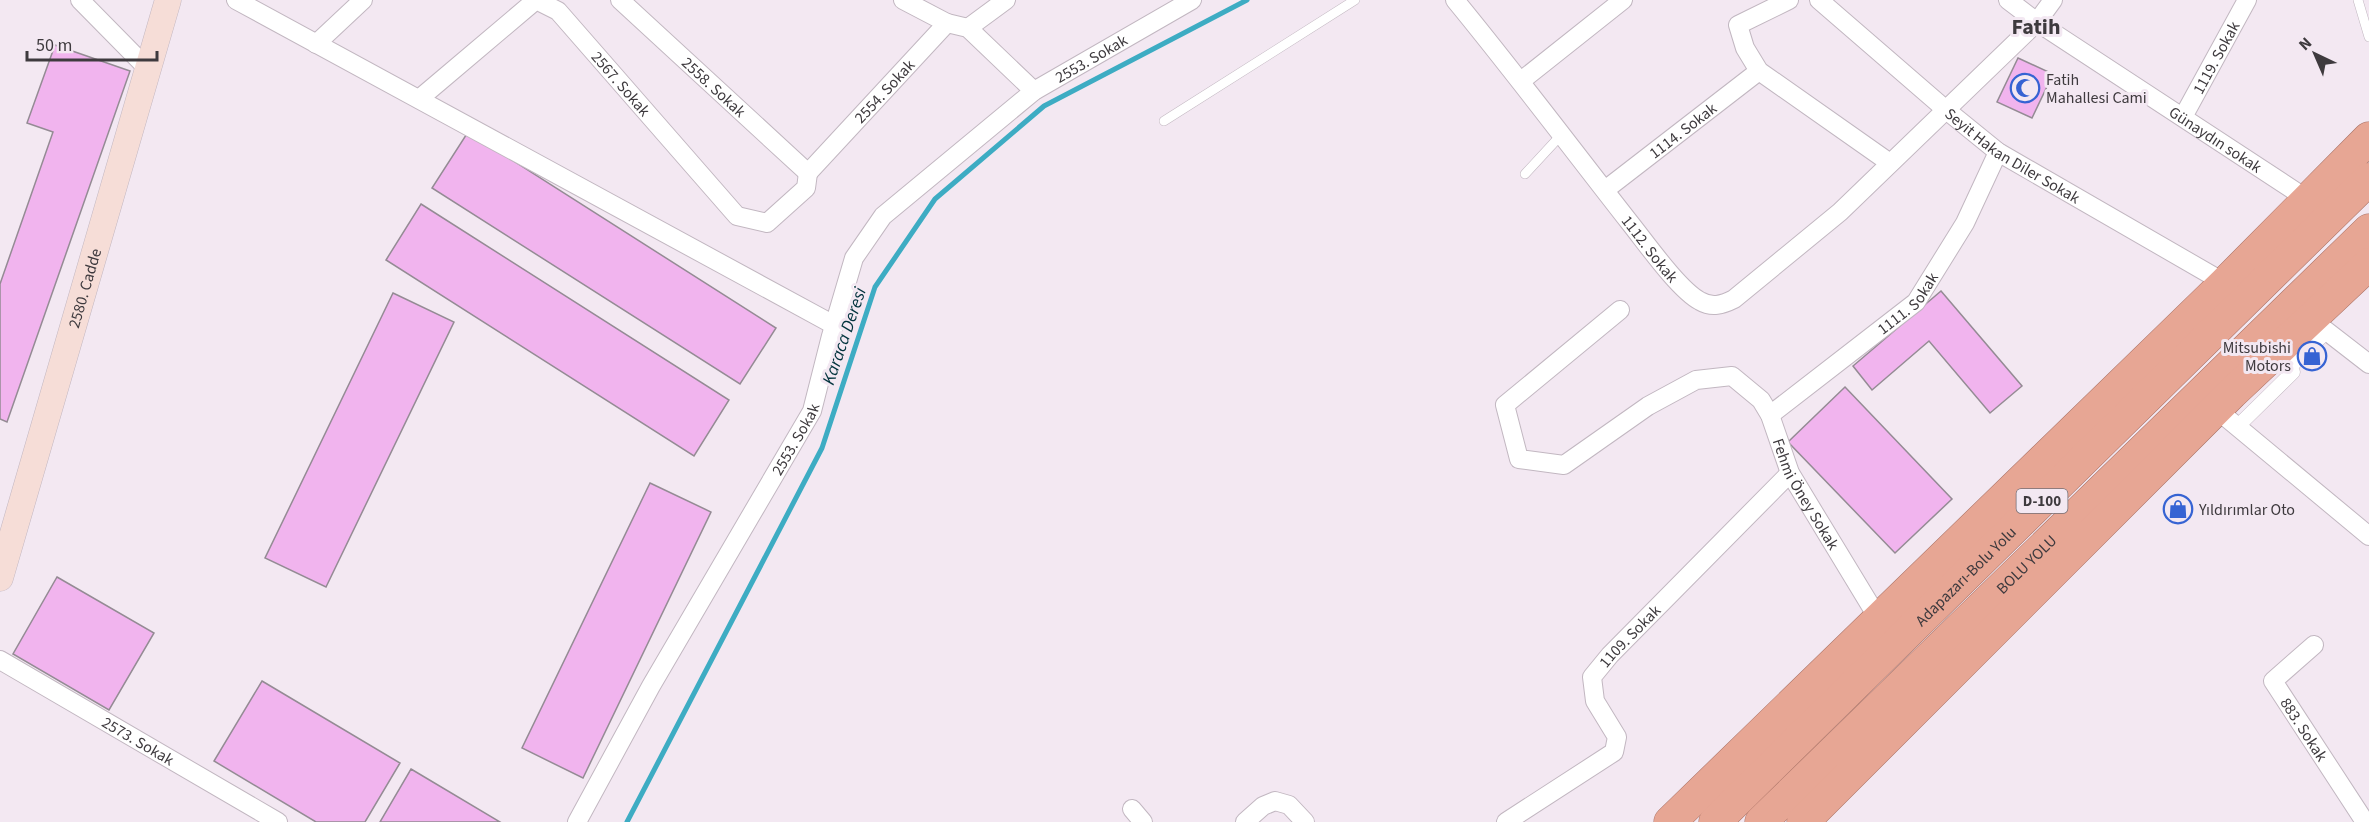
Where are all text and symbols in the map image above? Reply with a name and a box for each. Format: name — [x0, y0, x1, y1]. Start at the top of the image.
district label: Fatih — [2012, 11, 2060, 43]
street label: 1119. Sokak — [2188, 17, 2245, 98]
scale bar — [27, 24, 158, 62]
north arrow — [2285, 24, 2345, 84]
street label: 2553. Sokak — [1051, 30, 1132, 89]
text: N — [2294, 32, 2317, 56]
text: 50 m — [36, 33, 72, 58]
street label: 2567. Sokak — [586, 47, 655, 121]
street label: 2558. Sokak — [677, 52, 750, 123]
street label: 2554. Sokak — [850, 55, 920, 128]
place label: Fatih Mahallesi Cami — [2046, 69, 2147, 109]
mosque icon: Fatih Mahallesi Cami — [2009, 72, 2041, 104]
street label: 1114. Sokak — [1645, 98, 1722, 164]
street label: Günaydın sokak — [2164, 101, 2266, 178]
street label: Seyit Hakan Diler Sokak — [1940, 103, 2084, 209]
street label: 1112. Sokak — [1616, 211, 1683, 288]
street label: 2580. Cadde — [63, 246, 107, 331]
street label: 1111. Sokak — [1873, 268, 1944, 340]
water label: Karaca Deresi — [816, 283, 873, 388]
place label: Mitsubishi Motors — [2223, 337, 2291, 377]
shop icon: Mitsubishi Motors — [2296, 340, 2328, 372]
street label: 2553. Sokak — [767, 401, 825, 480]
street label: Fehmi Öney Sokak — [1767, 435, 1844, 554]
road number: D-100 — [2016, 489, 2068, 513]
shop icon: Yıldırımlar Oto — [2162, 493, 2194, 525]
place label: Yıldırımlar Oto — [2198, 499, 2295, 521]
street label: Adapazarı-Bolu Yolu — [1910, 522, 2021, 631]
street label: BOLU YOLU — [1992, 530, 2062, 599]
street label: 1109. Sokak — [1594, 600, 1666, 673]
street label: 883. Sokak — [2275, 693, 2332, 766]
street label: 2573. Sokak — [98, 712, 178, 771]

